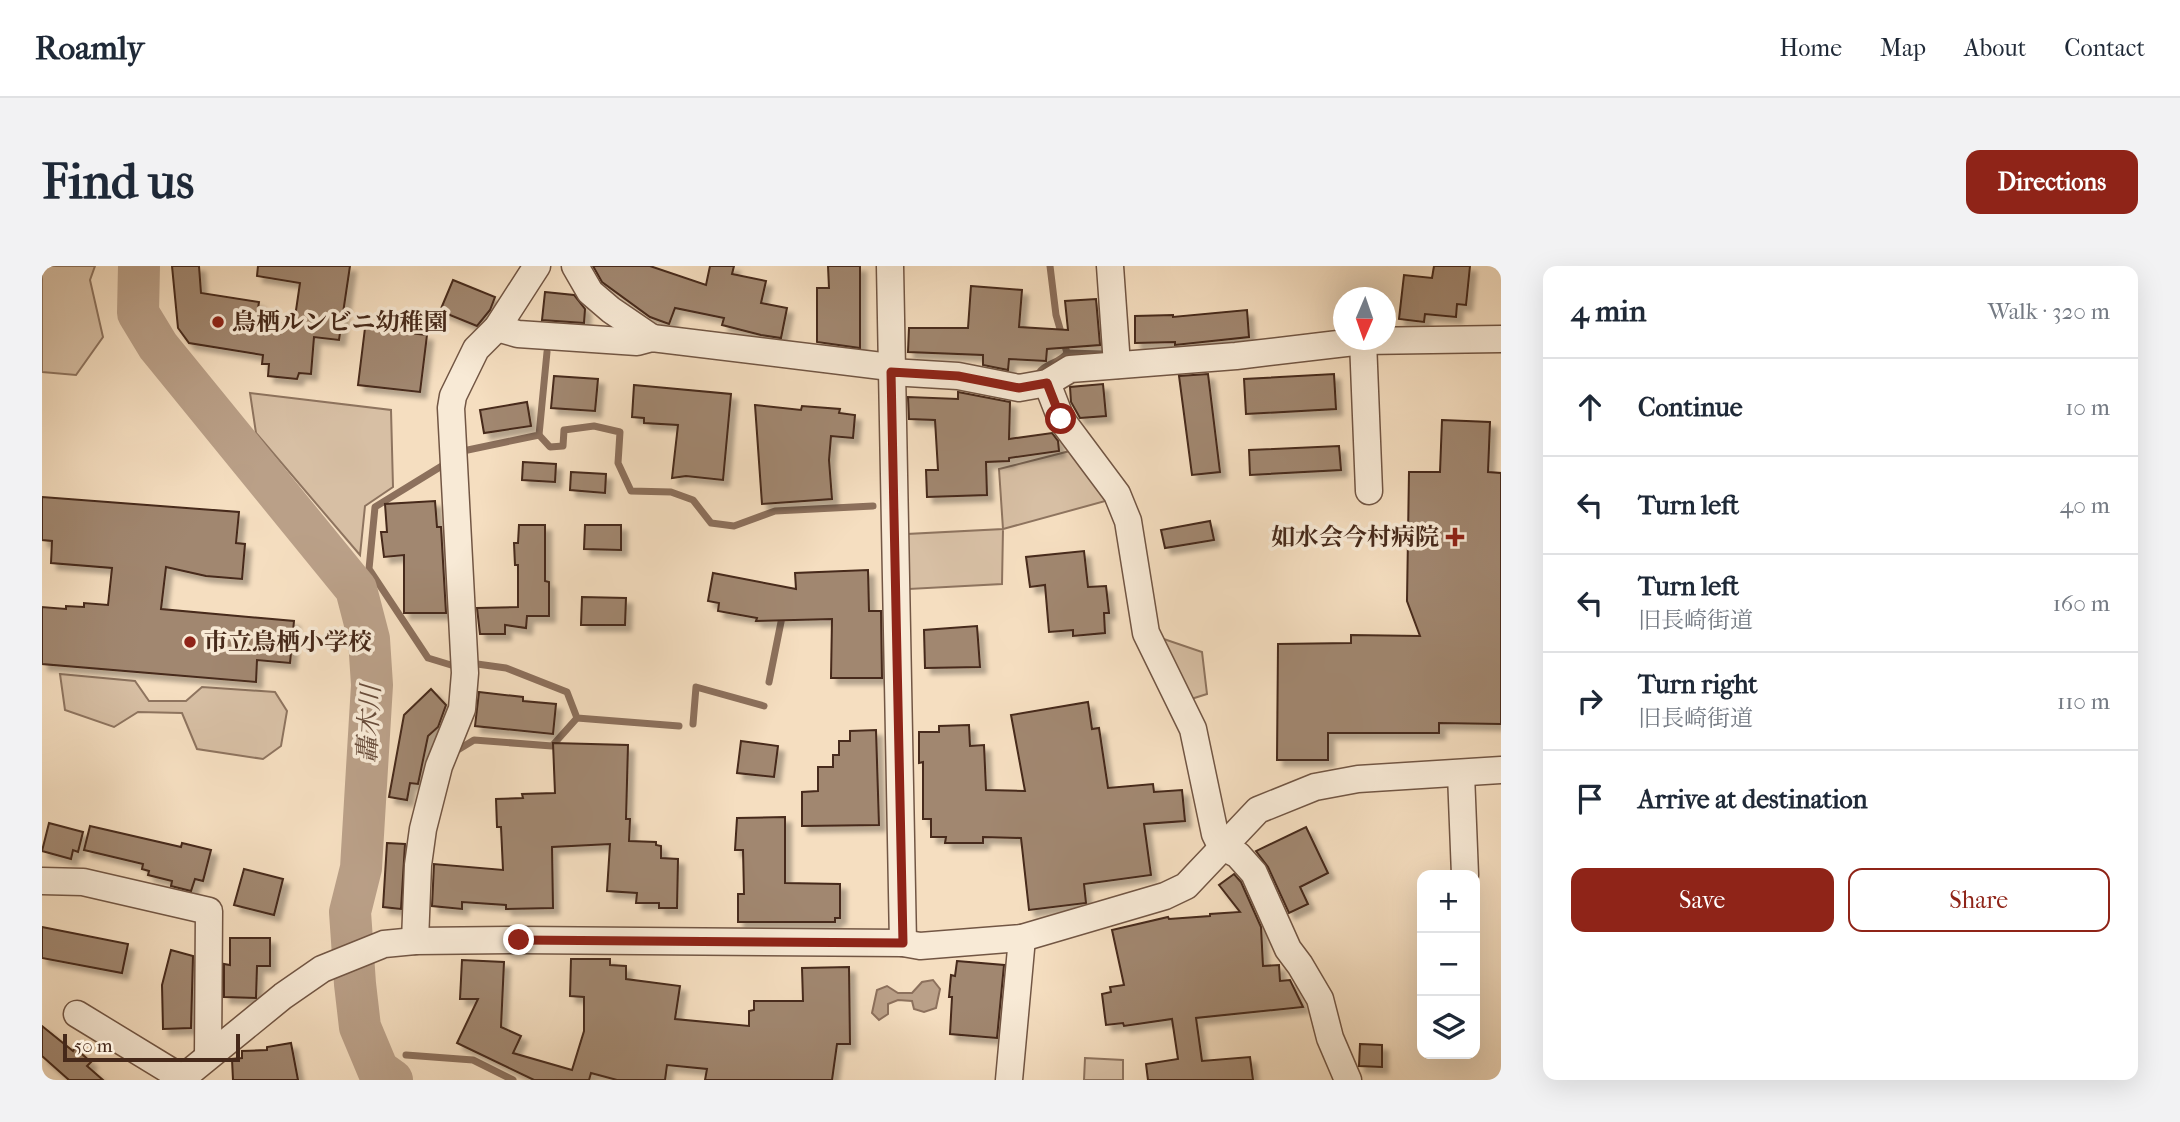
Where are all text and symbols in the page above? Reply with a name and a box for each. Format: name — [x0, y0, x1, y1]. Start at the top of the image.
text: Roamly — [35, 29, 144, 68]
text: Home — [1780, 34, 1842, 62]
text: Map — [1880, 34, 1926, 62]
text: About — [1964, 34, 2026, 62]
text: Contact — [2064, 34, 2145, 62]
button: Directions — [1966, 150, 2138, 214]
text: Find us — [42, 153, 194, 211]
north arrow — [1333, 287, 1396, 350]
text: 4 min — [1571, 294, 1646, 329]
text: Walk · 320 m — [1988, 298, 2110, 325]
place label: 鳥栖ルンビニ幼稚園 — [232, 308, 447, 336]
marker: 鳥栖ルンビニ幼稚園 — [210, 314, 226, 330]
icon: ahead — [1571, 388, 1609, 426]
text: Continue — [1638, 392, 1743, 423]
text: 10 m — [2065, 394, 2110, 421]
route start — [1045, 403, 1076, 434]
icon: left — [1571, 486, 1609, 524]
text: Turn left — [1638, 490, 1739, 521]
text: 40 m — [2060, 492, 2110, 519]
place label: 如水会今村病院 — [1271, 523, 1439, 551]
marker: 如水会今村病院 — [1445, 527, 1465, 547]
text: Turn left — [1638, 571, 1739, 602]
icon: left — [1571, 584, 1609, 622]
text: 160 m — [2053, 590, 2110, 617]
text: 旧長崎街道 — [1638, 607, 1753, 634]
place label: 市立鳥栖小学校 — [204, 628, 372, 656]
marker: 市立鳥栖小学校 — [182, 634, 198, 650]
text: Turn right — [1638, 669, 1758, 700]
water label: 轟木川 — [351, 681, 387, 764]
icon: right — [1571, 682, 1609, 720]
text: 110 m — [2057, 688, 2110, 715]
text: 旧長崎街道 — [1638, 705, 1753, 732]
icon: arrive — [1571, 780, 1609, 818]
text: Arrive at destination — [1638, 784, 1868, 815]
button: Save — [1571, 868, 1834, 932]
button: Share — [1848, 868, 2110, 932]
map controls — [1417, 870, 1480, 1059]
button: + — [1417, 870, 1480, 933]
route end — [503, 924, 534, 955]
button: − — [1417, 933, 1480, 996]
button: layers — [1417, 996, 1480, 1059]
scale bar — [63, 1031, 240, 1063]
text: 50 m — [74, 1035, 113, 1057]

